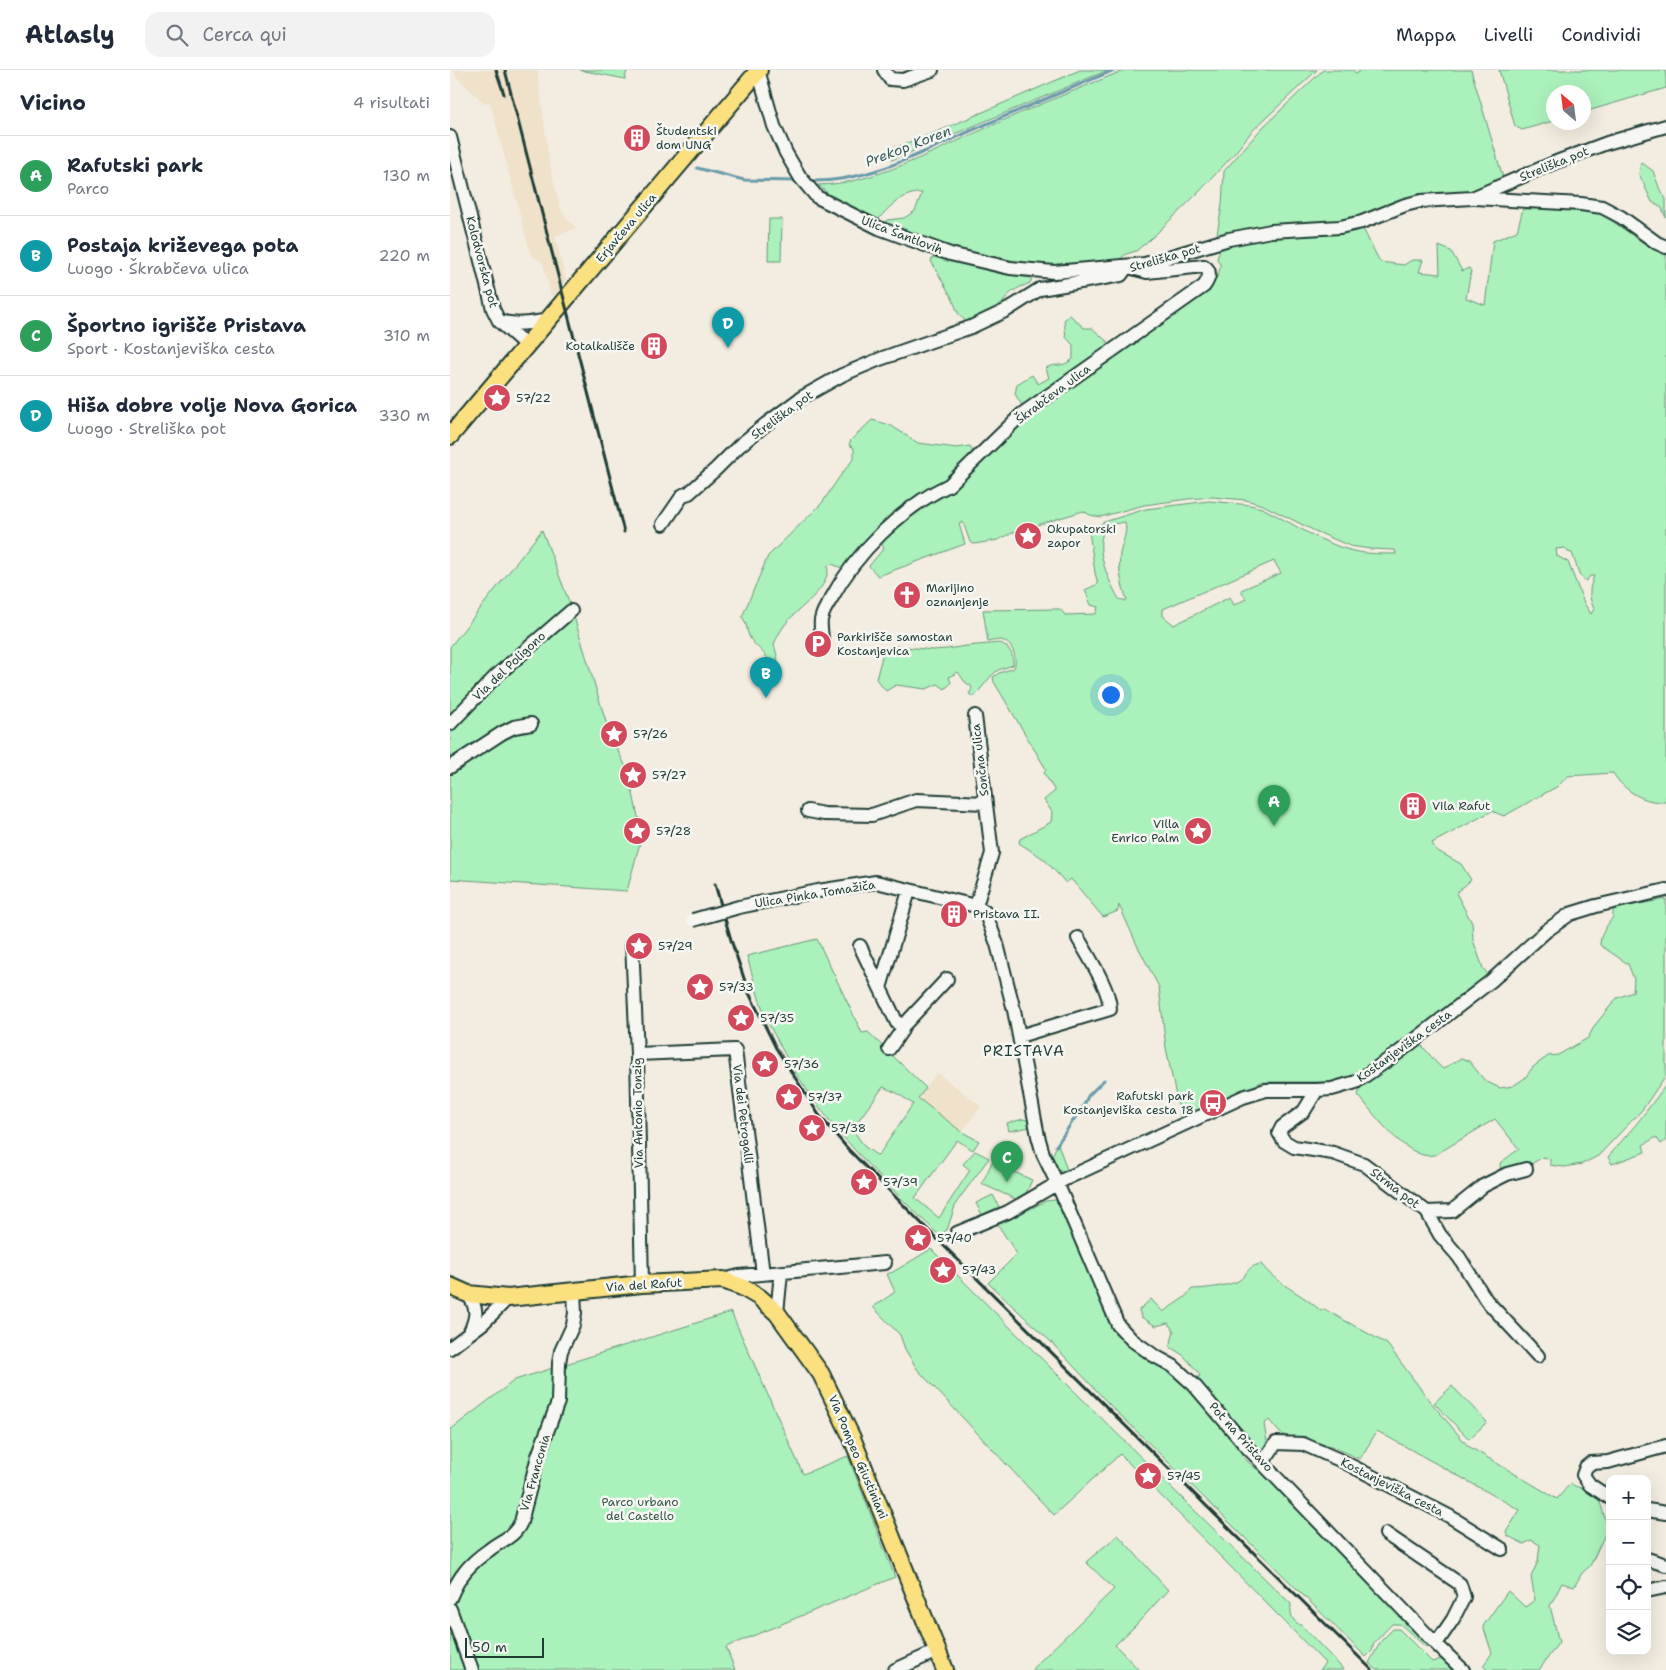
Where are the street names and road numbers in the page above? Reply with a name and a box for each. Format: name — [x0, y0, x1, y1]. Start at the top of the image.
street label: Streliška pot — [1517, 143, 1591, 185]
street label: Erjavčeva ulica — [592, 189, 660, 266]
street label: Ulica Šantlovih — [859, 212, 945, 258]
street label: Kolodvorska pot — [462, 214, 502, 310]
street label: Streliška pot — [1128, 240, 1202, 276]
street label: Škrabčeva ulica — [1012, 360, 1094, 427]
street label: Streliška pot — [748, 387, 816, 443]
street label: Via del Poligono — [469, 628, 549, 704]
street label: Sončna ulica — [968, 722, 992, 797]
street label: Ulica Pinka Tomažiča — [753, 876, 877, 911]
street label: Kostanjeviška cesta — [1353, 1006, 1455, 1086]
street label: Via Antonio Tonzig — [629, 1058, 647, 1168]
street label: Via dei Petrogalli — [729, 1063, 757, 1165]
street label: Strma pot — [1367, 1164, 1423, 1212]
street label: Via del Rafut — [605, 1274, 683, 1296]
street label: Via Pompeo Giustiniani — [825, 1392, 891, 1522]
street label: Pot na Pristavo — [1205, 1399, 1277, 1475]
street label: Via Franconia — [516, 1432, 554, 1513]
street label: Kostanjeviška cesta — [1338, 1454, 1447, 1520]

